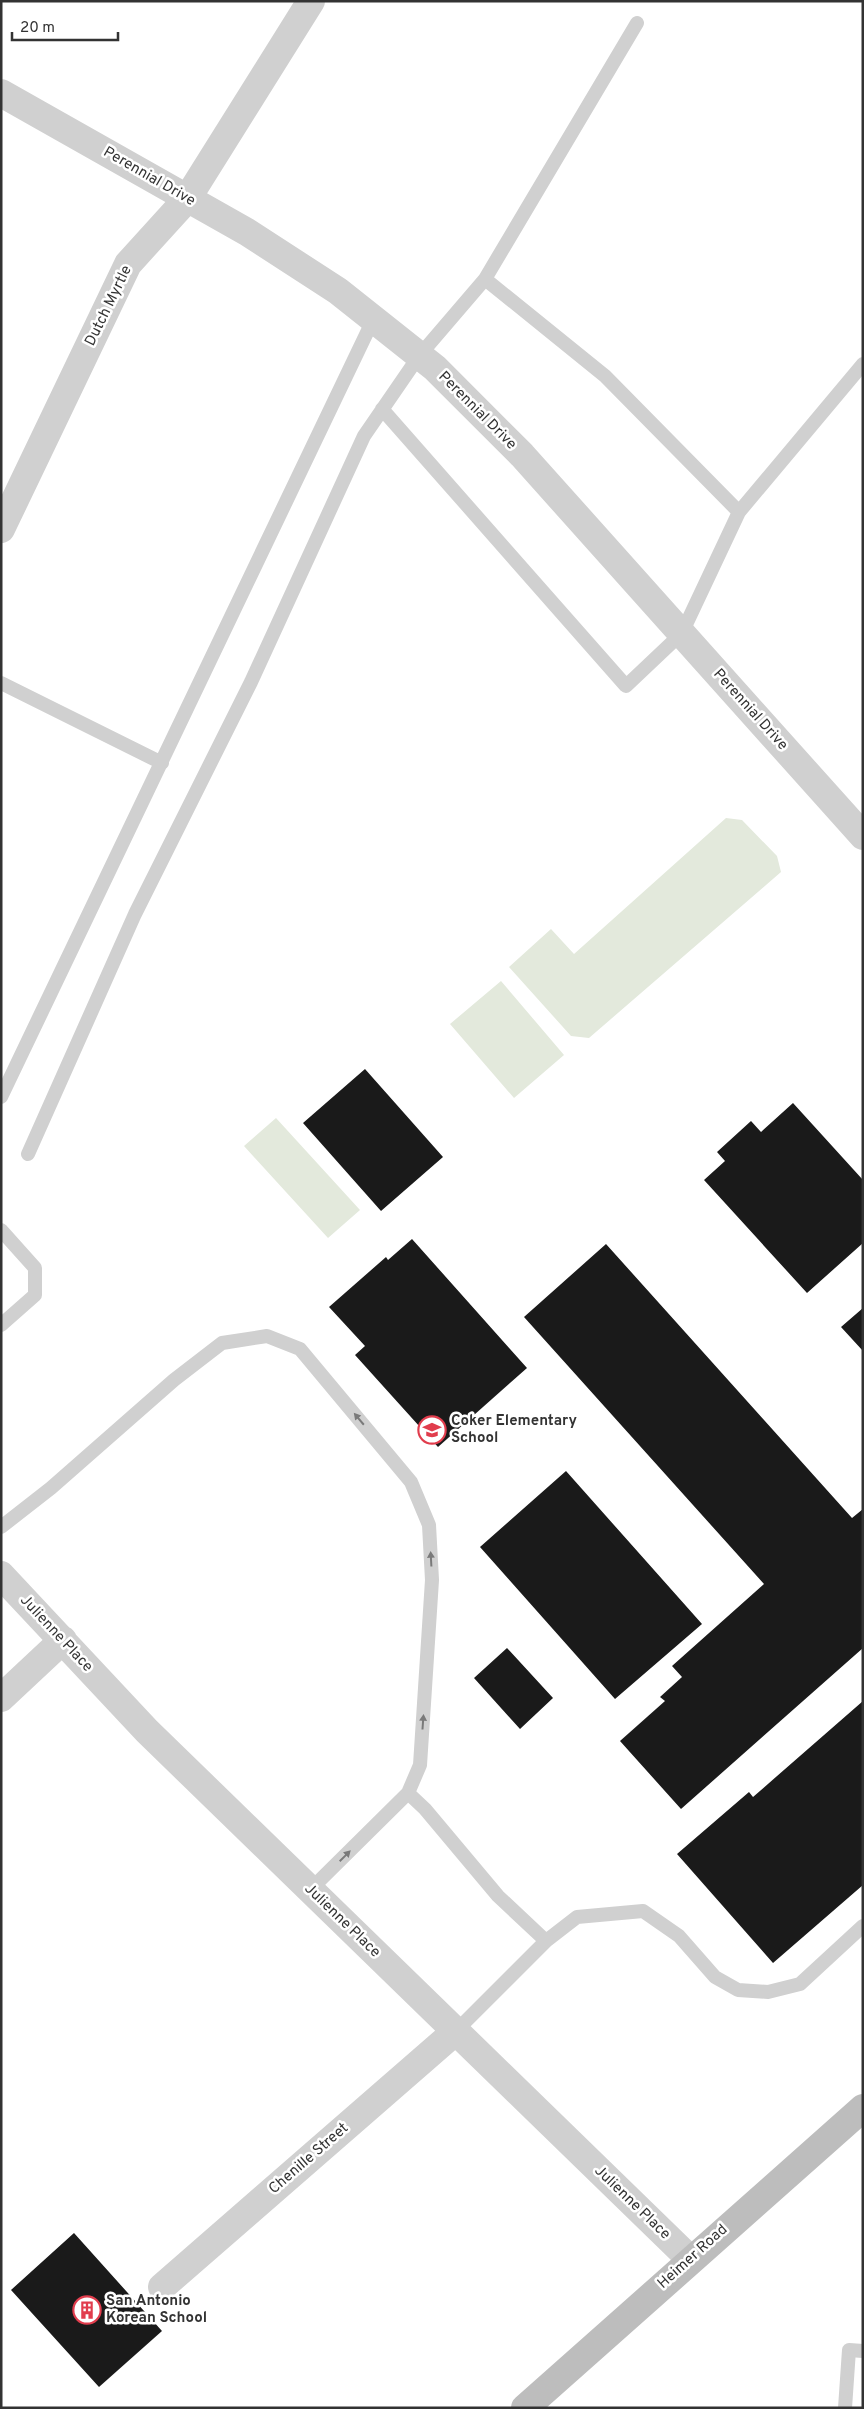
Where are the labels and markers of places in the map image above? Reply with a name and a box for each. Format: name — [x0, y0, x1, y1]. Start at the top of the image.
place label: Coker Elementary School — [451, 1412, 577, 1448]
school or university icon: Coker Elementary School — [417, 1415, 447, 1445]
place label: San Antonio Korean School — [106, 2292, 207, 2328]
building icon: San Antonio Korean School — [72, 2295, 102, 2325]

